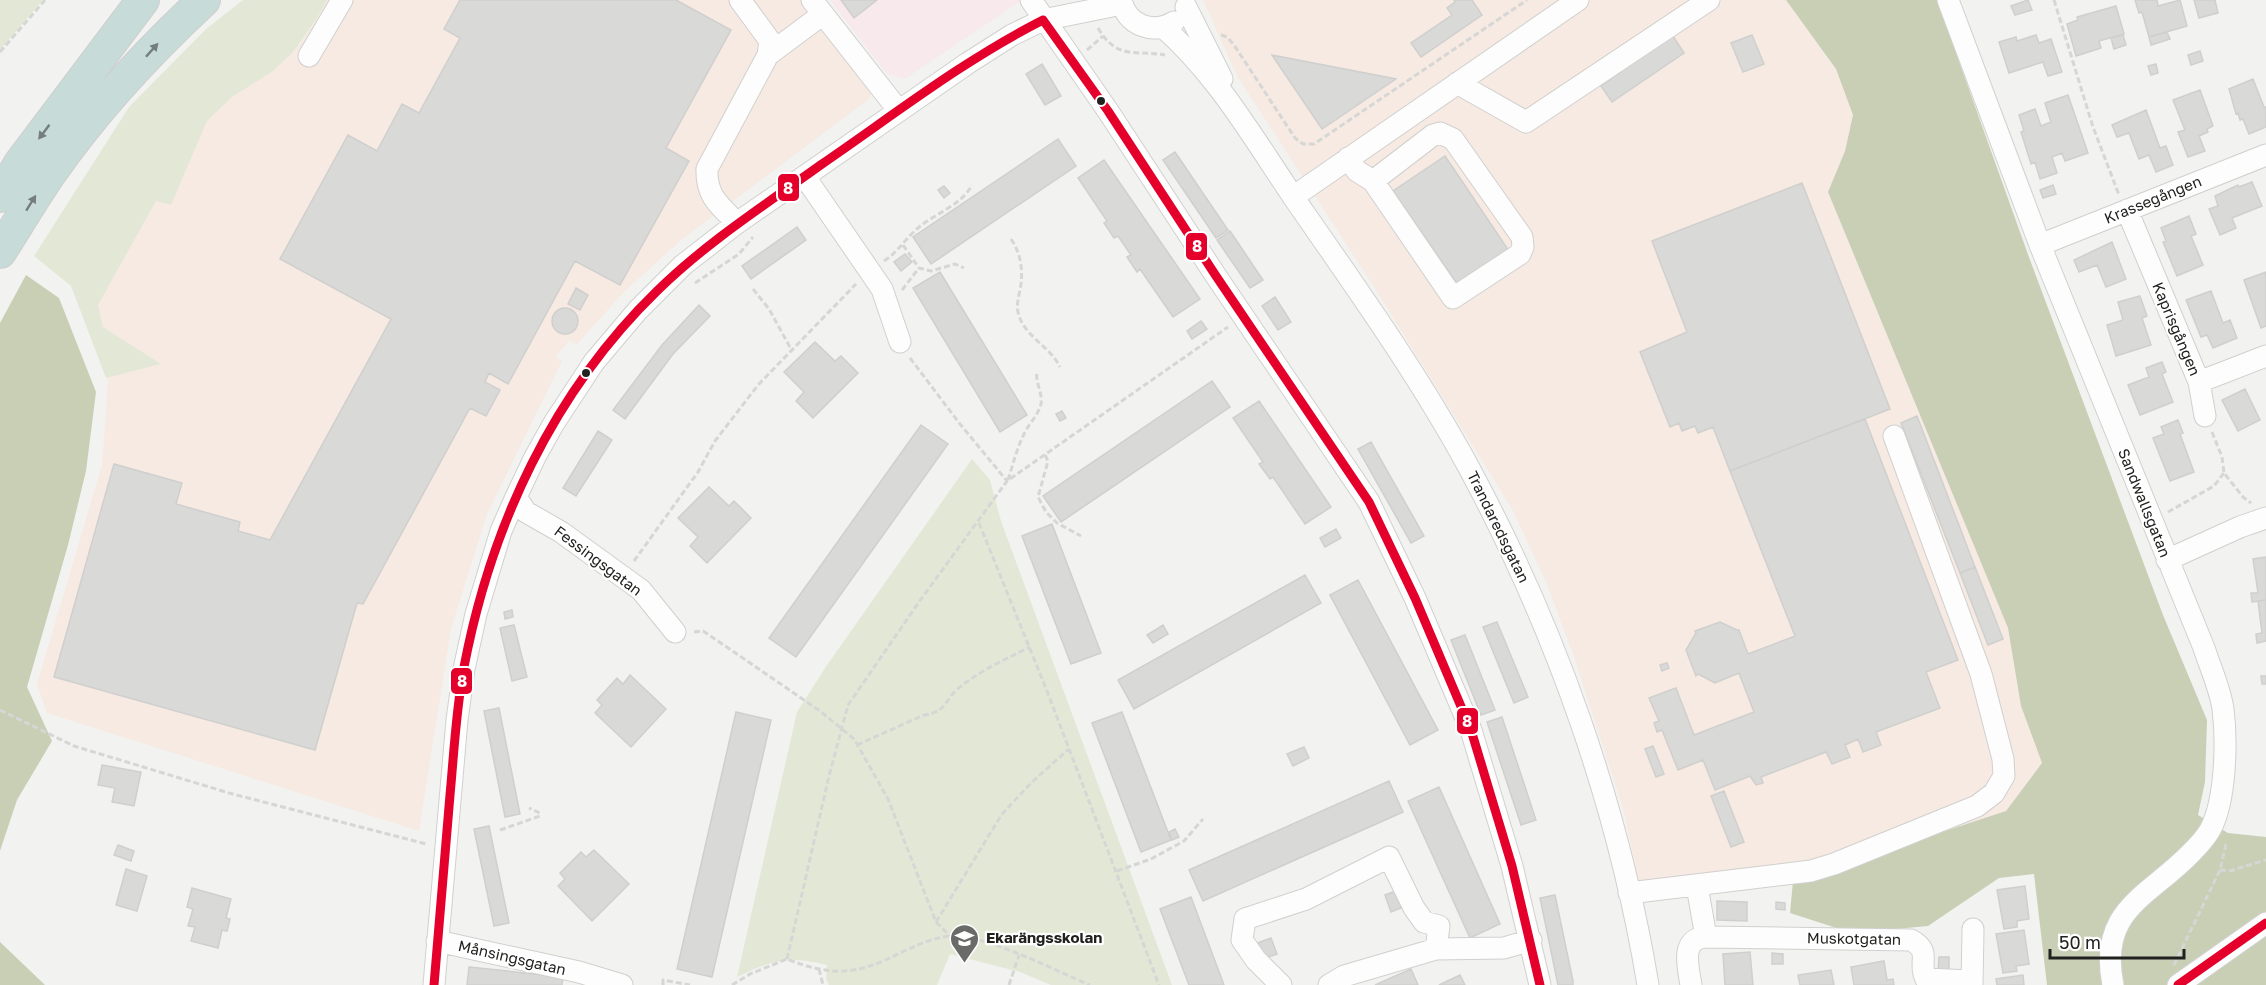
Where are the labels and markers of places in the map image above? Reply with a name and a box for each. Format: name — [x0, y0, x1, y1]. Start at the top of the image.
unlabelled marker — [1095, 95, 1107, 107]
unlabelled marker — [580, 367, 592, 379]
school or university icon: Ekarängsskolan — [949, 922, 981, 964]
place label: Ekarängsskolan — [986, 928, 1102, 946]

